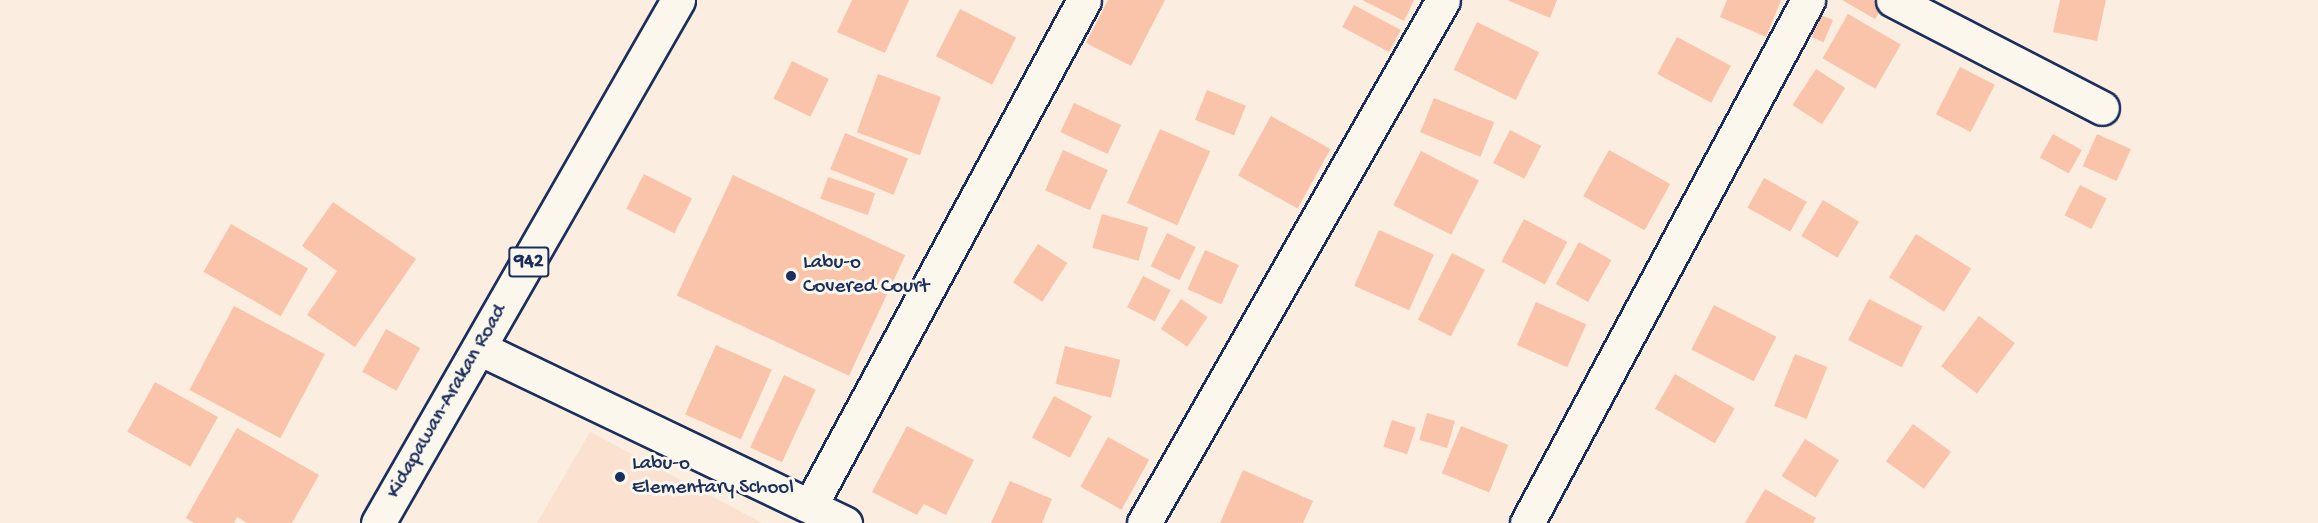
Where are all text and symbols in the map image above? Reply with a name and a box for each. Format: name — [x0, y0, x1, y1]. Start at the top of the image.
road number: 942 — [508, 245, 550, 279]
place label: Labu-o Covered Court — [803, 251, 929, 301]
marker: Labu-o Covered Court — [784, 269, 798, 283]
street label: Kidapawan-Arakan Road — [382, 300, 514, 504]
place label: Labu-o Elementary School — [632, 452, 794, 502]
marker: Labu-o Elementary School — [613, 470, 627, 484]

